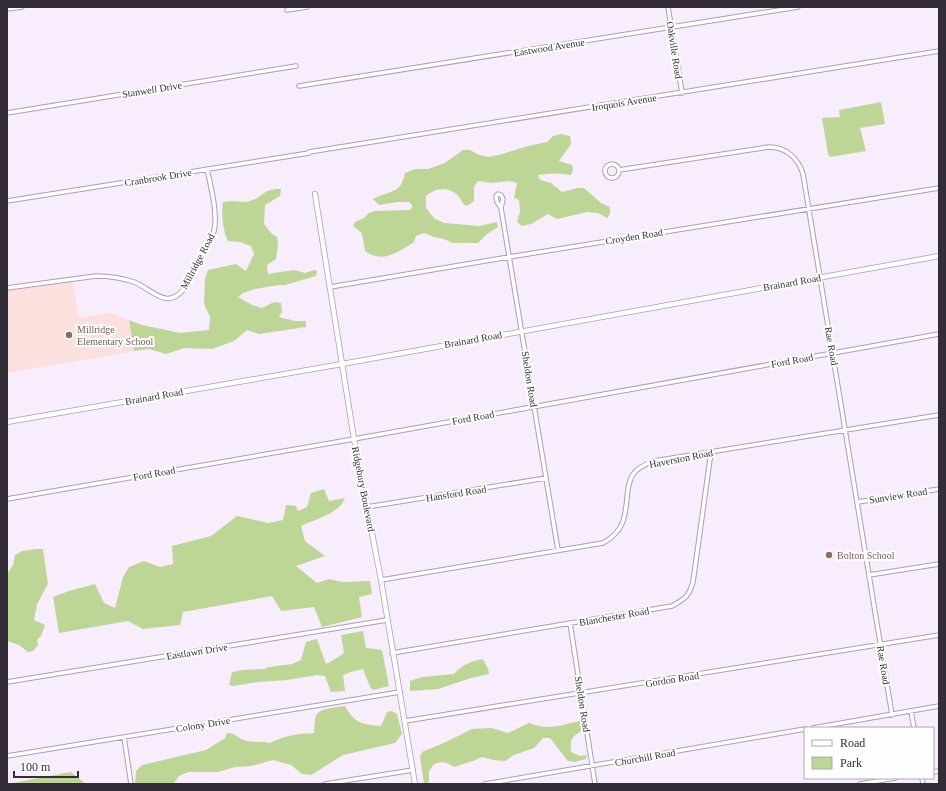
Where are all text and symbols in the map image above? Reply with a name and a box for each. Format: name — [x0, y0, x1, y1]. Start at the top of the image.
street label: Oakville Road — [665, 21, 684, 80]
street label: Eastwood Avenue — [513, 36, 586, 59]
street label: Stanwell Drive — [121, 79, 183, 100]
street label: Iroquois Avenue — [591, 92, 658, 113]
street label: Cranbrook Drive — [124, 167, 193, 188]
street label: Croyden Road — [605, 227, 664, 246]
street label: Millridge Road — [178, 232, 217, 291]
street label: Brainard Road — [762, 272, 822, 293]
place label: Millridge Elementary School — [77, 324, 154, 347]
street label: Rae Road — [823, 326, 840, 366]
street label: Brainard Road — [443, 329, 503, 350]
marker: Millridge Elementary School — [64, 330, 74, 340]
street label: Sheldon Road — [520, 350, 539, 408]
street label: Ford Road — [770, 351, 814, 370]
street label: Brainard Road — [124, 386, 184, 407]
street label: Ford Road — [451, 408, 495, 427]
street label: Ridgebury Boulevard — [350, 446, 377, 533]
street label: Haverston Road — [648, 447, 714, 470]
street label: Ford Road — [132, 464, 176, 483]
street label: Hansford Road — [425, 483, 487, 504]
street label: Sunview Road — [868, 485, 928, 506]
marker: Bolton School — [824, 550, 834, 560]
place label: Bolton School — [837, 550, 895, 561]
street label: Blanchester Road — [578, 605, 650, 628]
street label: Eastlawn Drive — [166, 641, 229, 662]
street label: Rae Road — [875, 645, 892, 685]
street label: Gordon Road — [644, 670, 700, 689]
street label: Sheldon Road — [573, 675, 592, 733]
street label: Colony Drive — [175, 715, 232, 734]
legend — [804, 727, 934, 779]
text: Road — [840, 736, 865, 750]
street label: Churchill Road — [614, 747, 676, 768]
scale bar — [14, 753, 78, 779]
text: Park — [840, 756, 862, 770]
text: 100 m — [20, 760, 51, 774]

